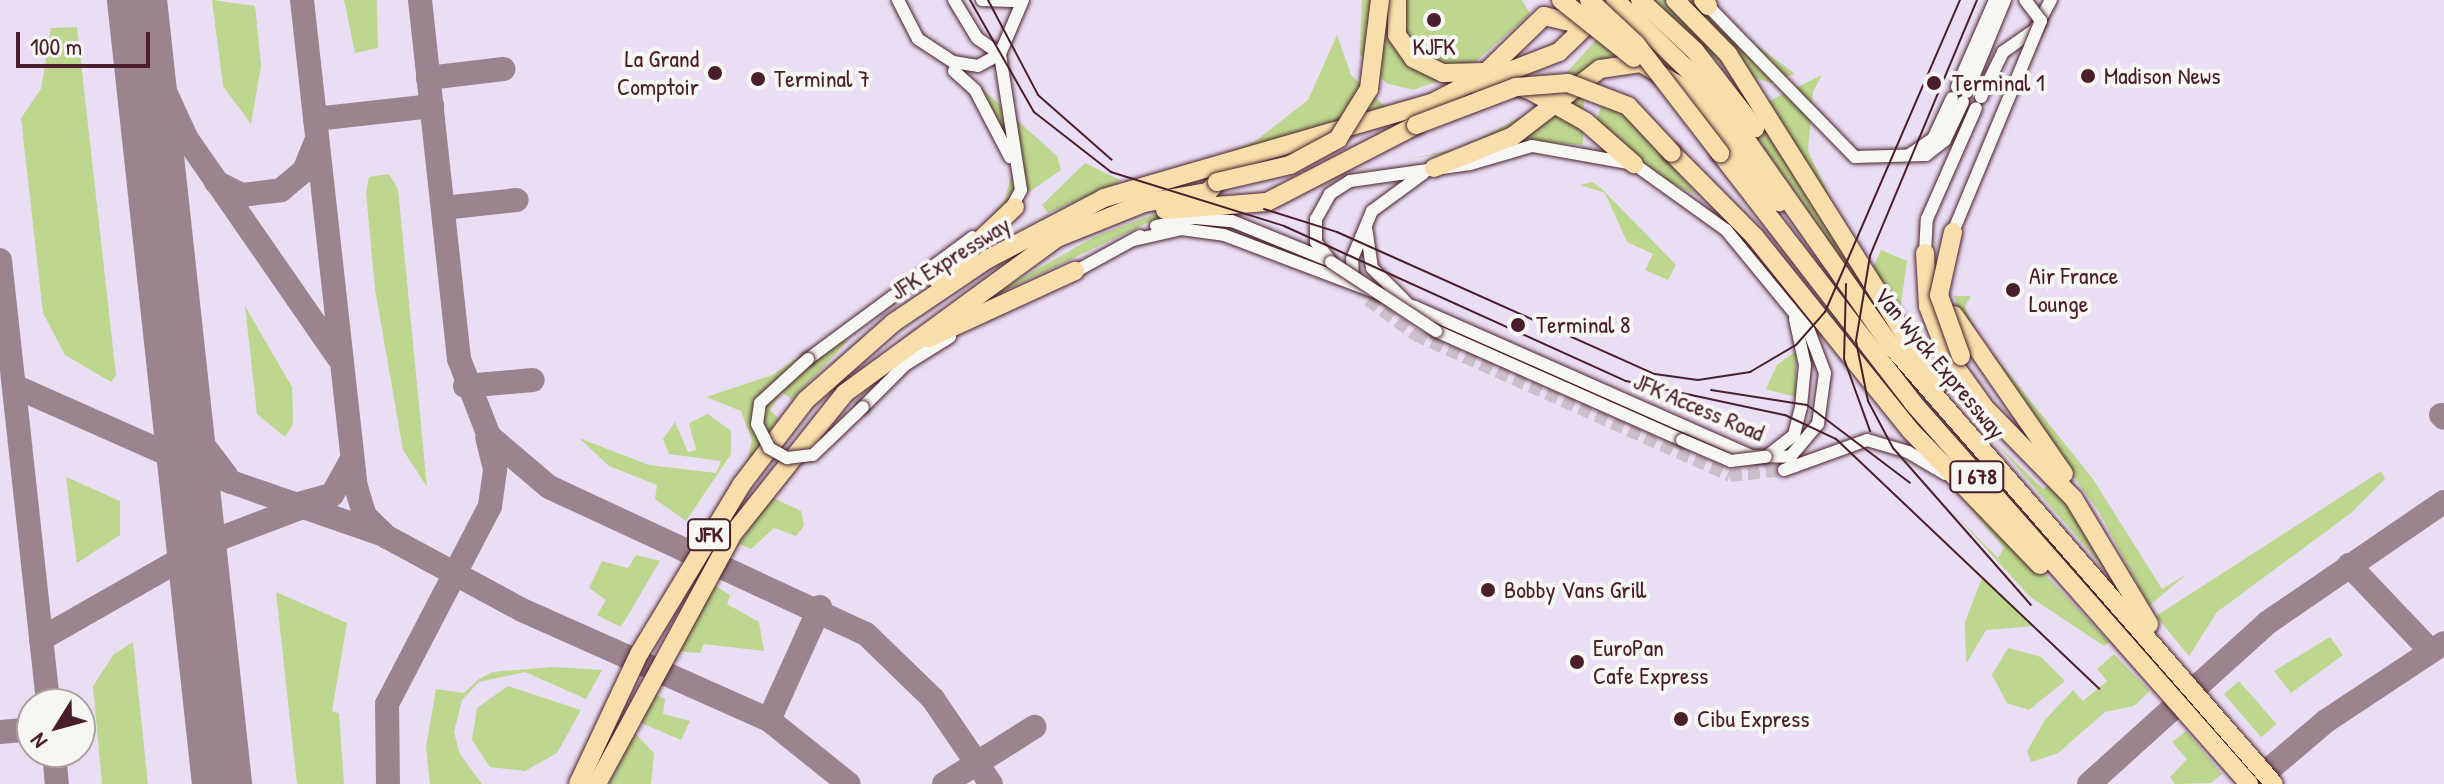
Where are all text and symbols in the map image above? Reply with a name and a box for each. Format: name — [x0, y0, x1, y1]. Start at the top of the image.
marker: KJFK — [1425, 11, 1443, 29]
scale bar — [20, 16, 154, 66]
text: 100 m — [30, 30, 82, 62]
place label: KJFK — [1413, 33, 1455, 61]
place label: La Grand Comptoir — [617, 45, 699, 101]
place label: Madison News — [2104, 62, 2220, 90]
marker: La Grand Comptoir — [706, 64, 724, 82]
place label: Terminal 7 — [774, 65, 870, 93]
marker: Madison News — [2079, 67, 2097, 85]
place label: Terminal 1 — [1952, 69, 2045, 97]
marker: Terminal 7 — [749, 70, 767, 88]
marker: Terminal 1 — [1923, 72, 1945, 94]
street label: JFK Expressway — [885, 210, 1015, 306]
place label: Air France Lounge — [2029, 262, 2118, 318]
marker: Air France Lounge — [2004, 281, 2022, 299]
street label: Van Wyck Expressway — [1868, 282, 2012, 444]
place label: Terminal 8 — [1536, 311, 1630, 339]
marker: Terminal 8 — [1507, 314, 1529, 336]
street label: JFK Access Road — [1629, 367, 1769, 447]
road number: I 678 — [1949, 459, 2005, 495]
road number: JFK — [687, 517, 731, 553]
place label: Bobby Vans Grill — [1504, 576, 1646, 604]
marker: Bobby Vans Grill — [1479, 581, 1497, 599]
place label: EuroPan Cafe Express — [1593, 634, 1708, 690]
marker: EuroPan Cafe Express — [1568, 653, 1586, 671]
north arrow — [16, 688, 96, 768]
place label: Cibu Express — [1697, 705, 1809, 733]
marker: Cibu Express — [1672, 710, 1690, 728]
text: N — [23, 728, 54, 755]

